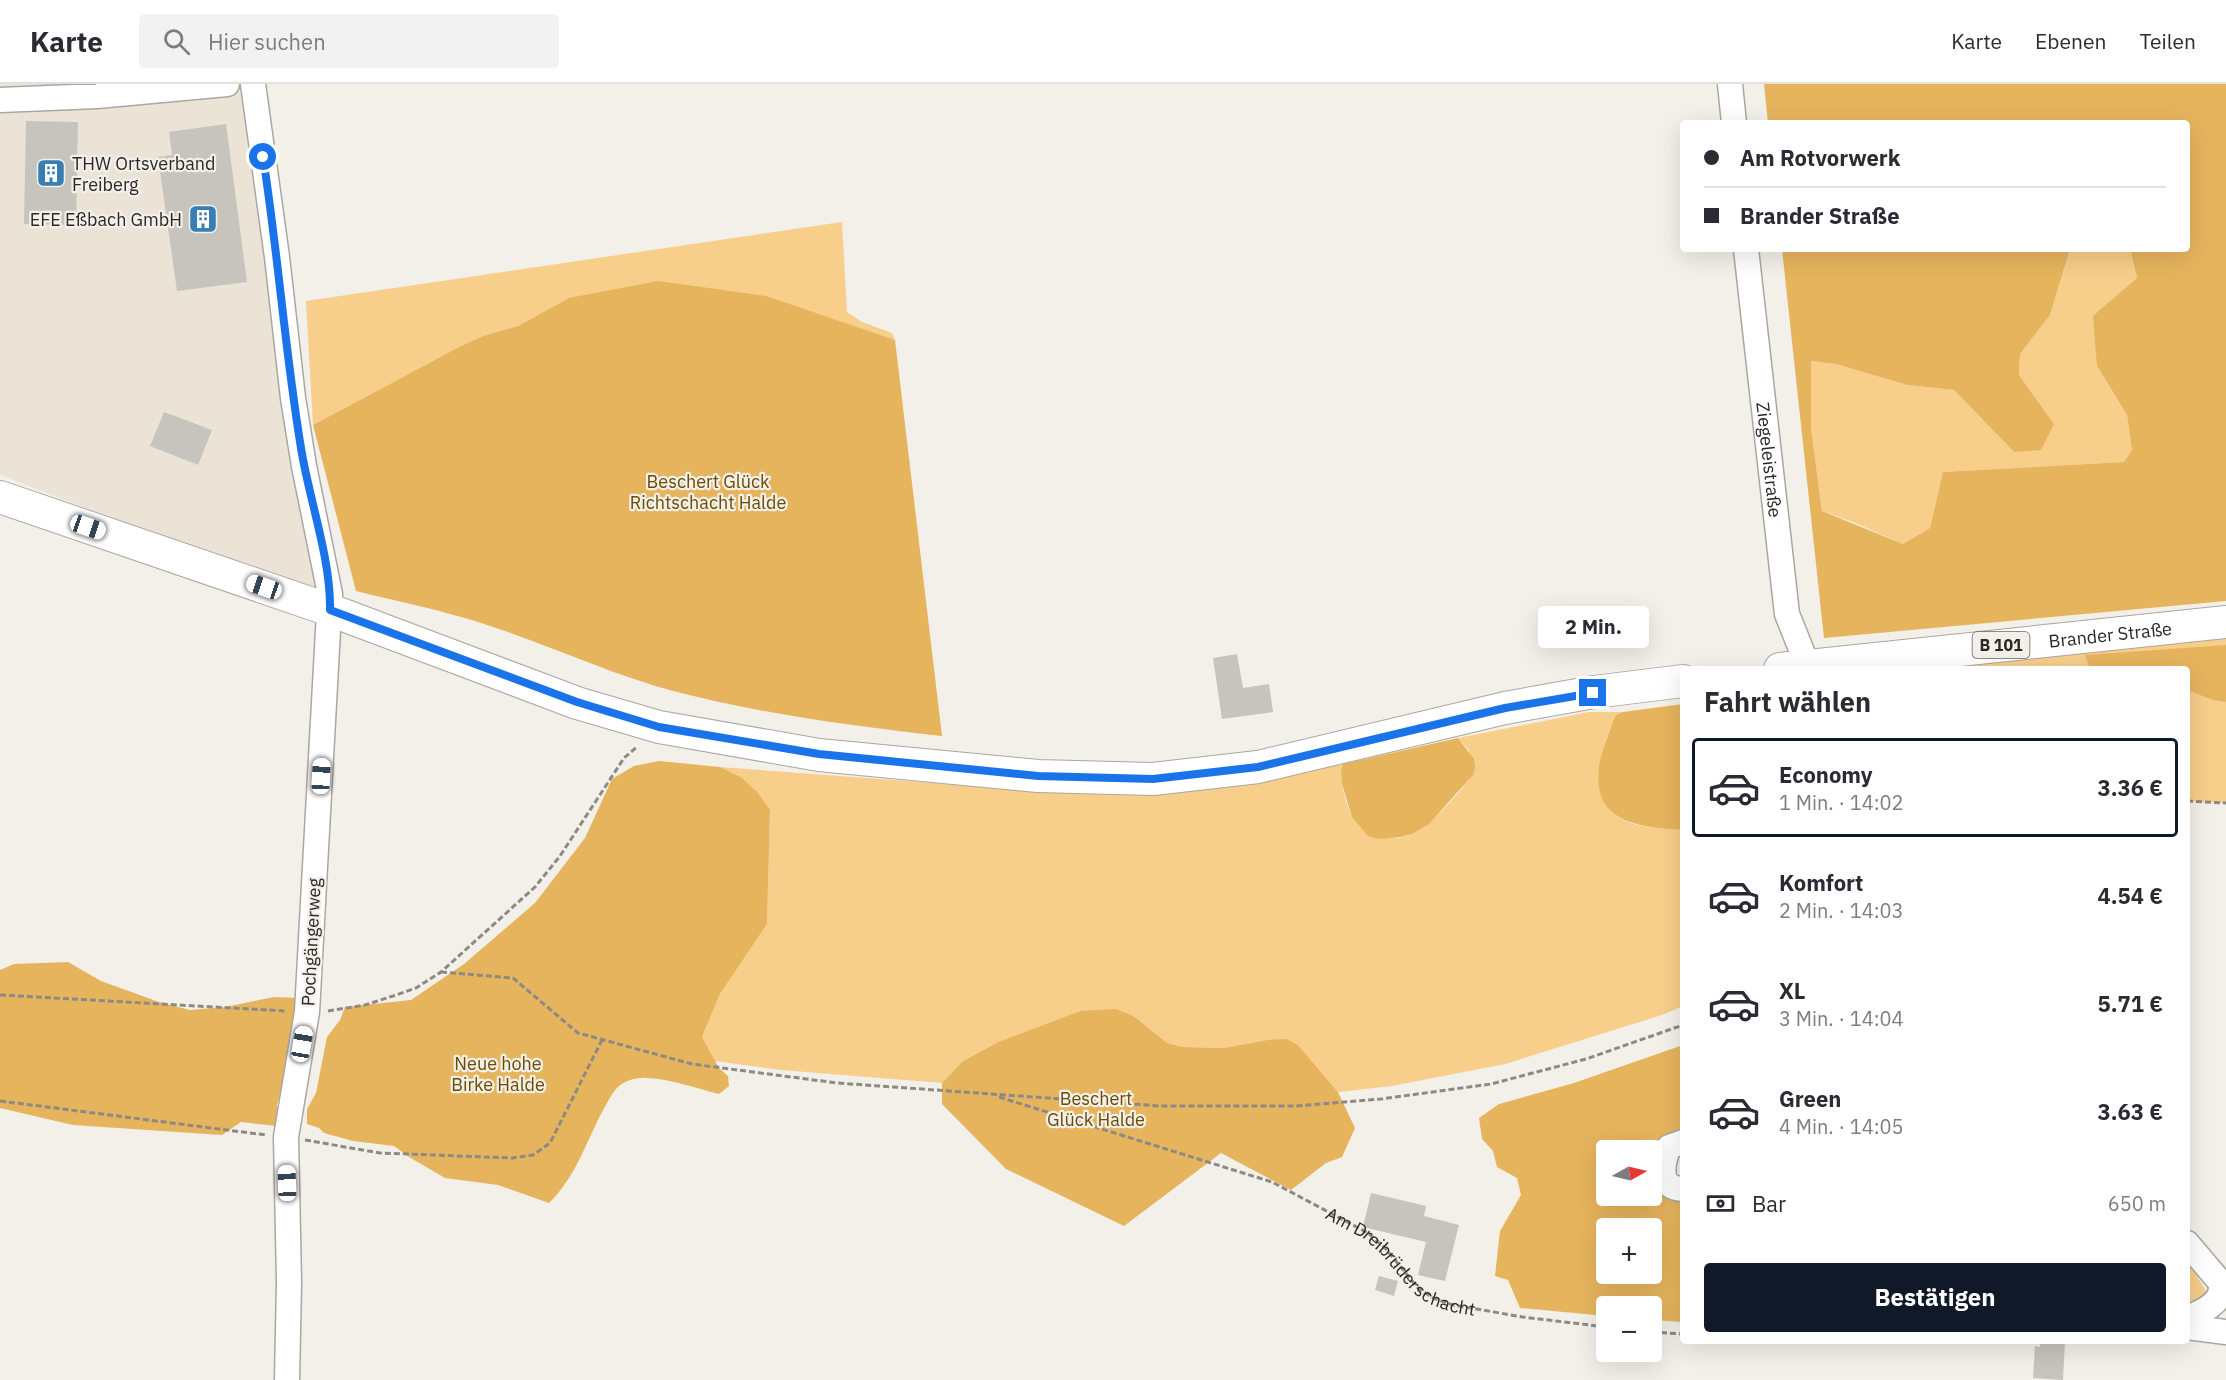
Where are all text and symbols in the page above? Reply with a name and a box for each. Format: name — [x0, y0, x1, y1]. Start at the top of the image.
search box — [139, 14, 559, 68]
text: Karte — [30, 23, 103, 60]
icon: search — [160, 25, 193, 58]
text: Hier suchen — [208, 27, 326, 56]
text: Karte — [1951, 27, 2002, 55]
text: Ebenen — [2035, 27, 2106, 55]
text: Teilen — [2139, 27, 2196, 55]
route start — [249, 143, 276, 170]
text: Am Rotvorwerk — [1740, 143, 1900, 172]
place label: THW Ortsverband Freiberg — [72, 152, 216, 196]
building icon: THW Ortsverband Freiberg — [35, 157, 67, 189]
text: Brander Straße — [1740, 201, 1900, 230]
building icon: EFE Eßbach GmbH — [187, 203, 219, 235]
place label: EFE Eßbach GmbH — [30, 208, 182, 231]
street label: Ziegeleistraße — [1752, 401, 1788, 519]
park label: Beschert Glück Richtschacht Halde — [630, 470, 786, 514]
car — [68, 513, 108, 541]
car — [244, 573, 284, 601]
callout: 2 Min. — [1538, 606, 1648, 648]
text: 2 Min. — [1565, 613, 1622, 640]
street label: Brander Straße — [2047, 616, 2173, 652]
road number: B 101 — [1972, 632, 2030, 658]
route end — [1579, 679, 1606, 706]
text: Fahrt wählen — [1704, 684, 1871, 719]
car — [311, 758, 331, 794]
text: Economy — [1779, 760, 1873, 789]
icon: car — [1707, 761, 1761, 815]
text: 3.36 € — [2098, 773, 2163, 802]
text: 1 Min. · 14:02 — [1779, 789, 1904, 816]
text: Komfort — [1779, 868, 1864, 897]
icon: car — [1707, 869, 1761, 923]
street label: Pochgängerweg — [296, 877, 326, 1007]
text: 4.54 € — [2098, 881, 2163, 910]
text: 2 Min. · 14:03 — [1779, 897, 1904, 924]
text: XL — [1779, 976, 1805, 1005]
icon: car — [1707, 977, 1761, 1031]
text: 5.71 € — [2098, 989, 2163, 1018]
text: 3 Min. · 14:04 — [1779, 1005, 1904, 1032]
car — [290, 1025, 314, 1063]
park label: Neue hohe Birke Halde — [451, 1052, 545, 1096]
text: Green — [1779, 1084, 1841, 1113]
icon: car — [1707, 1085, 1761, 1139]
park label: Beschert Glück Halde — [1047, 1087, 1145, 1131]
text: 3.63 € — [2098, 1097, 2163, 1126]
text: 4 Min. · 14:05 — [1779, 1113, 1904, 1140]
north arrow — [1596, 1140, 1662, 1206]
map controls — [1596, 1140, 1662, 1362]
car — [277, 1165, 297, 1201]
icon: cash — [1704, 1187, 1737, 1220]
text: Bar — [1752, 1189, 1786, 1218]
text: 650 m — [2108, 1190, 2166, 1217]
street label: Am Dreibrüderschacht — [1322, 1201, 1477, 1320]
button: + — [1596, 1218, 1662, 1284]
button: Bestätigen — [1704, 1263, 2166, 1332]
button: − — [1596, 1296, 1662, 1362]

